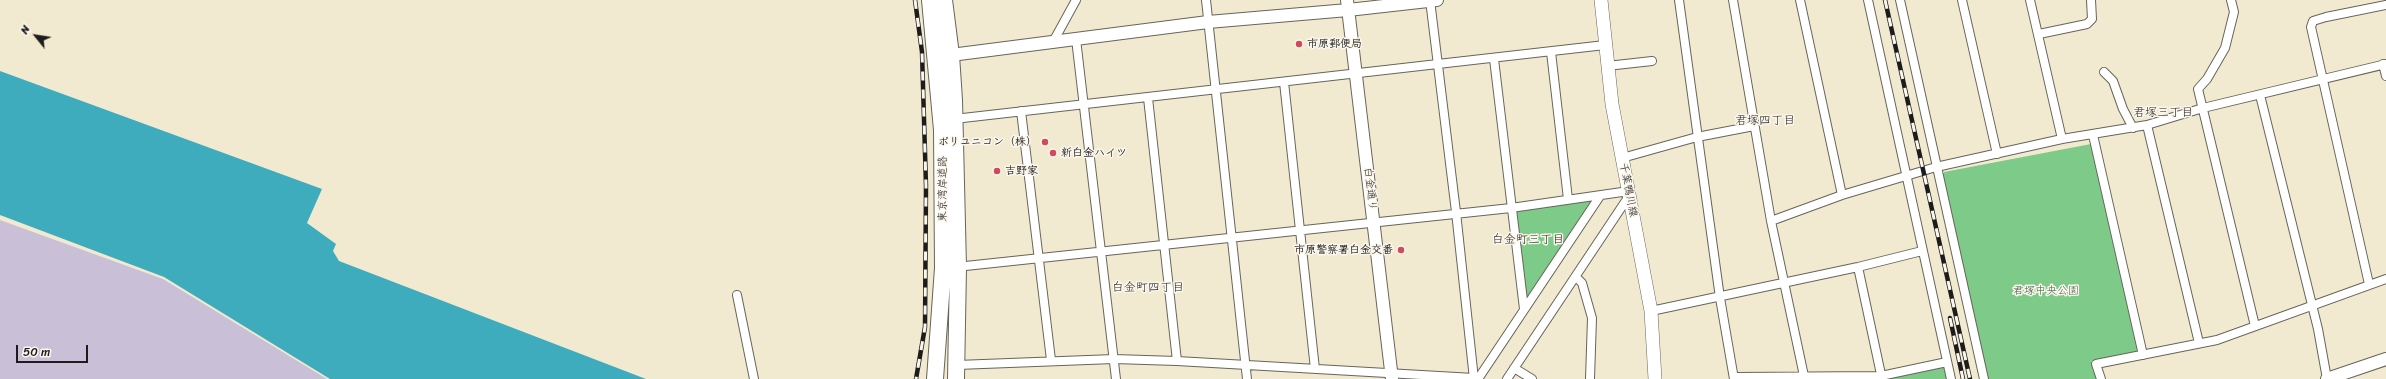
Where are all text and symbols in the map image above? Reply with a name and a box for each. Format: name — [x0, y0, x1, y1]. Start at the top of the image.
north arrow — [16, 16, 56, 56]
text: N — [15, 22, 35, 38]
place label: 市原郵便局 — [1307, 37, 1362, 51]
marker: 市原郵便局 — [1294, 39, 1304, 49]
district label: 君塚三丁目 — [2133, 106, 2193, 120]
district label: 君塚四丁目 — [1735, 114, 1795, 128]
place label: ポリユニコン（株） — [938, 135, 1037, 149]
marker: ポリユニコン（株） — [1040, 137, 1050, 147]
place label: 新白金ハイツ — [1061, 146, 1127, 160]
marker: 新白金ハイツ — [1048, 148, 1058, 158]
street label: 東京湾岸道路 — [936, 156, 950, 222]
street label: 千葉鴨川線 — [1616, 162, 1640, 218]
place label: 吉野家 — [1005, 164, 1038, 178]
marker: 吉野家 — [992, 166, 1002, 176]
street label: 白金通り — [1361, 166, 1379, 212]
district label: 白金町三丁目 — [1492, 233, 1564, 247]
place label: 市原警察署白金交番 — [1294, 243, 1393, 257]
marker: 市原警察署白金交番 — [1396, 245, 1406, 255]
district label: 白金町四丁目 — [1112, 281, 1184, 295]
park label: 君塚中央公園 — [2013, 284, 2079, 298]
scale bar — [18, 337, 90, 363]
text: 50 m — [23, 341, 50, 363]

